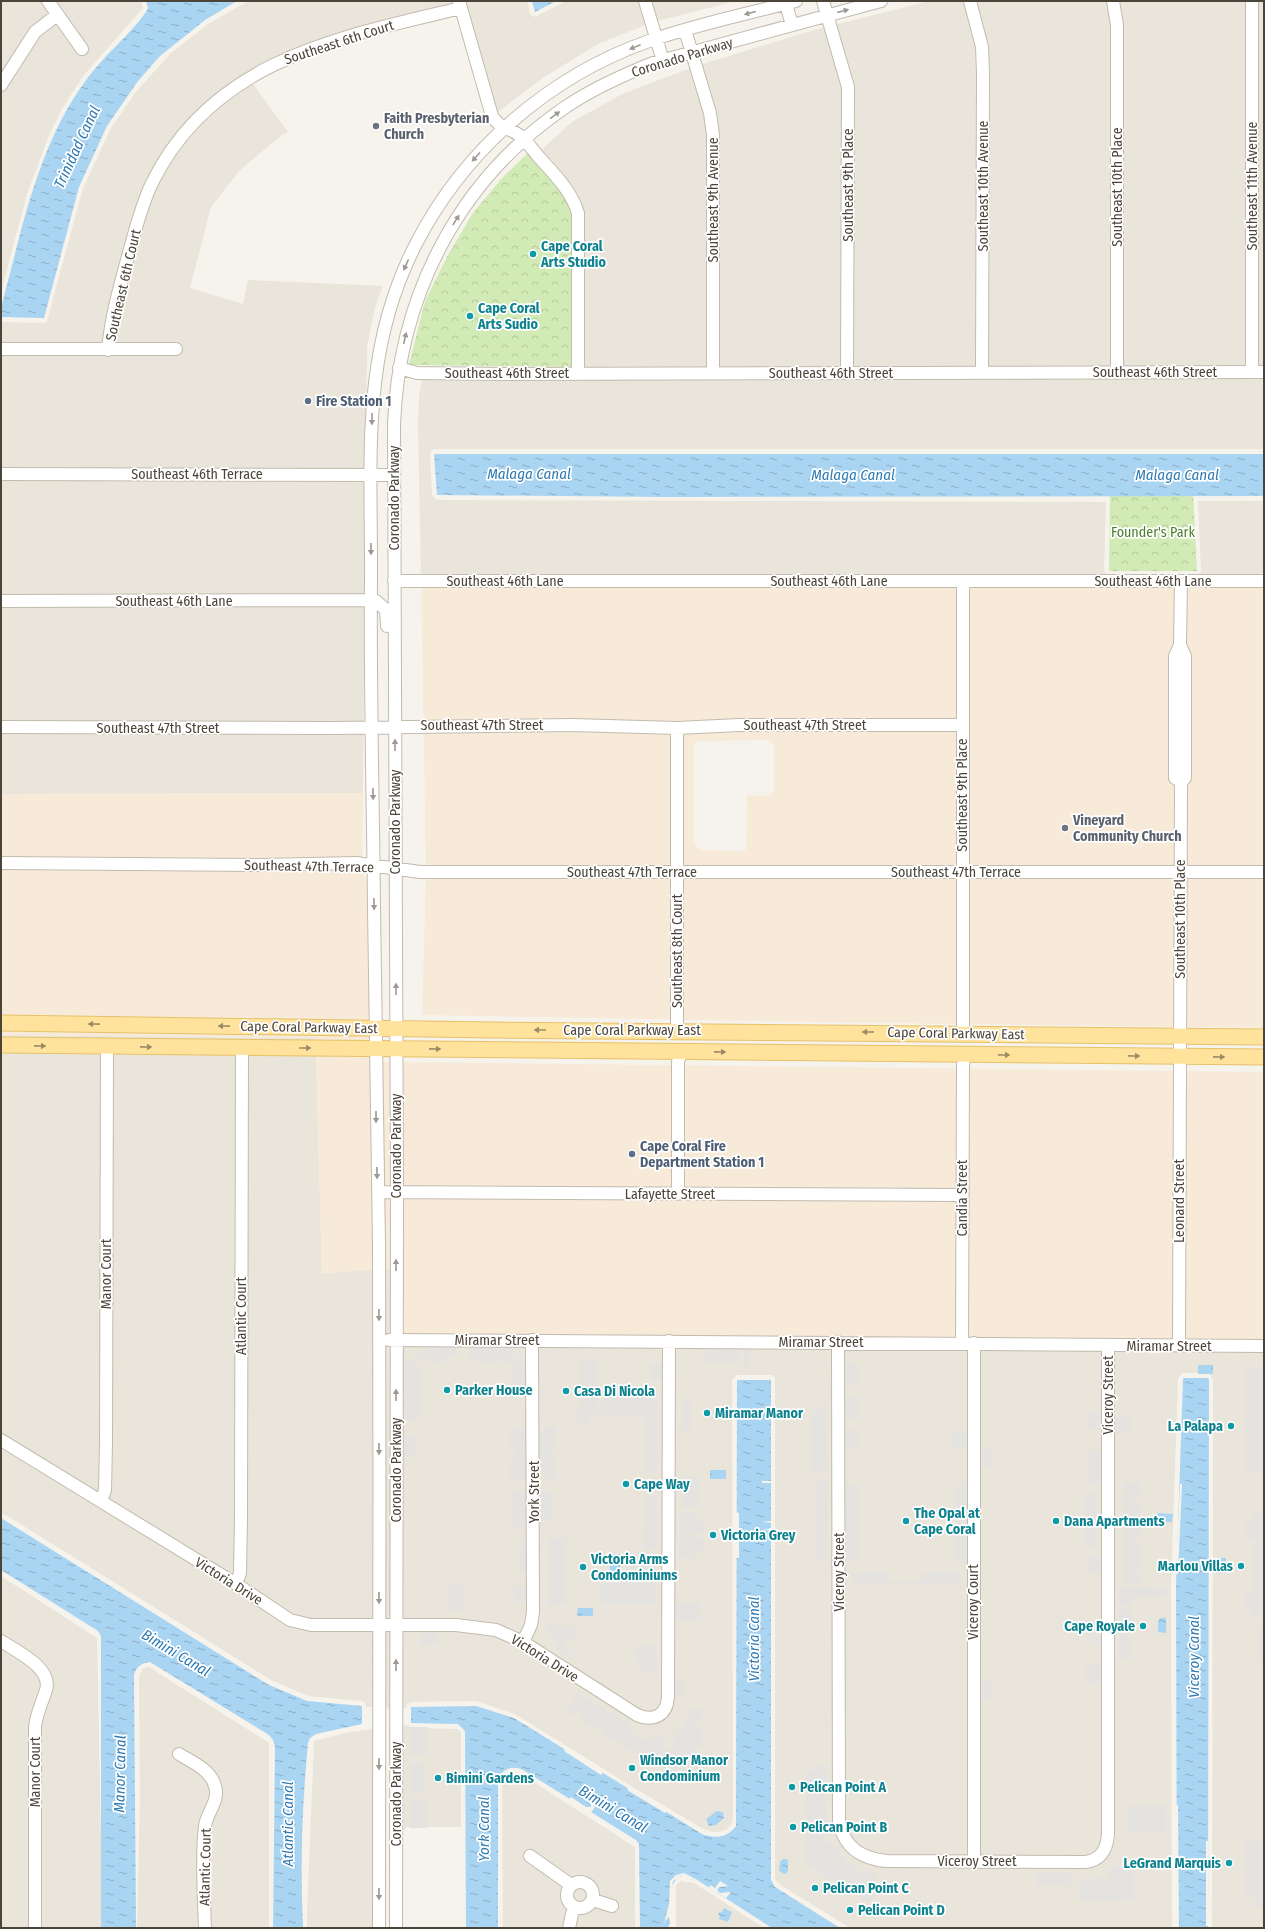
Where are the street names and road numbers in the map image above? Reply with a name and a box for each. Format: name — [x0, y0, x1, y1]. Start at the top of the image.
street label: Southeast 6th Court — [282, 17, 396, 68]
street label: Coronado Parkway — [629, 34, 736, 81]
street label: Southeast 10th Avenue — [975, 120, 992, 252]
street label: Southeast 11th Avenue — [1244, 121, 1261, 251]
street label: Southeast 10th Place — [1109, 127, 1126, 247]
street label: Southeast 9th Place — [840, 128, 857, 242]
street label: Southeast 9th Avenue — [705, 137, 722, 263]
street label: Southeast 6th Court — [102, 227, 145, 343]
street label: Southeast 46th Street — [1093, 364, 1218, 381]
street label: Southeast 46th Street — [445, 365, 570, 382]
street label: Southeast 46th Street — [769, 365, 894, 382]
street label: Coronado Parkway — [386, 445, 403, 551]
street label: Southeast 46th Terrace — [131, 466, 263, 483]
street label: Southeast 46th Lane — [446, 573, 564, 590]
street label: Southeast 46th Lane — [770, 573, 888, 590]
street label: Southeast 46th Lane — [1094, 573, 1212, 590]
street label: Southeast 46th Lane — [115, 593, 233, 610]
street label: Southeast 47th Street — [421, 717, 544, 734]
street label: Southeast 47th Street — [744, 717, 867, 734]
street label: Southeast 47th Street — [97, 720, 220, 737]
street label: Southeast 9th Place — [954, 738, 971, 852]
street label: Coronado Parkway — [387, 769, 404, 875]
street label: Southeast 47th Terrace — [244, 857, 374, 876]
street label: Southeast 10th Place — [1172, 859, 1189, 979]
street label: Southeast 47th Terrace — [567, 864, 697, 881]
street label: Southeast 47th Terrace — [891, 864, 1021, 881]
street label: Southeast 8th Court — [669, 893, 686, 1008]
street label: Cape Coral Parkway East — [240, 1018, 378, 1037]
street label: Cape Coral Parkway East — [563, 1022, 701, 1039]
street label: Cape Coral Parkway East — [887, 1024, 1025, 1043]
street label: Coronado Parkway — [388, 1093, 405, 1199]
street label: Candia Street — [954, 1159, 971, 1236]
street label: Leonard Street — [1171, 1159, 1188, 1243]
street label: Lafayette Street — [625, 1186, 716, 1203]
street label: Manor Court — [98, 1238, 115, 1309]
street label: Atlantic Court — [233, 1277, 250, 1355]
street label: Miramar Street — [454, 1332, 540, 1349]
street label: Miramar Street — [778, 1334, 864, 1351]
street label: Miramar Street — [1126, 1338, 1212, 1355]
street label: Viceroy Street — [1100, 1355, 1117, 1435]
street label: Coronado Parkway — [388, 1417, 405, 1523]
street label: York Street — [526, 1460, 543, 1523]
street label: Viceroy Street — [831, 1532, 848, 1612]
street label: Victoria Drive — [192, 1554, 266, 1609]
street label: Viceroy Court — [965, 1564, 982, 1640]
street label: Victoria Drive — [508, 1631, 582, 1686]
street label: Manor Court — [27, 1736, 44, 1807]
street label: Coronado Parkway — [388, 1741, 405, 1847]
street label: Atlantic Court — [196, 1827, 215, 1906]
street label: Viceroy Street — [937, 1853, 1017, 1870]

